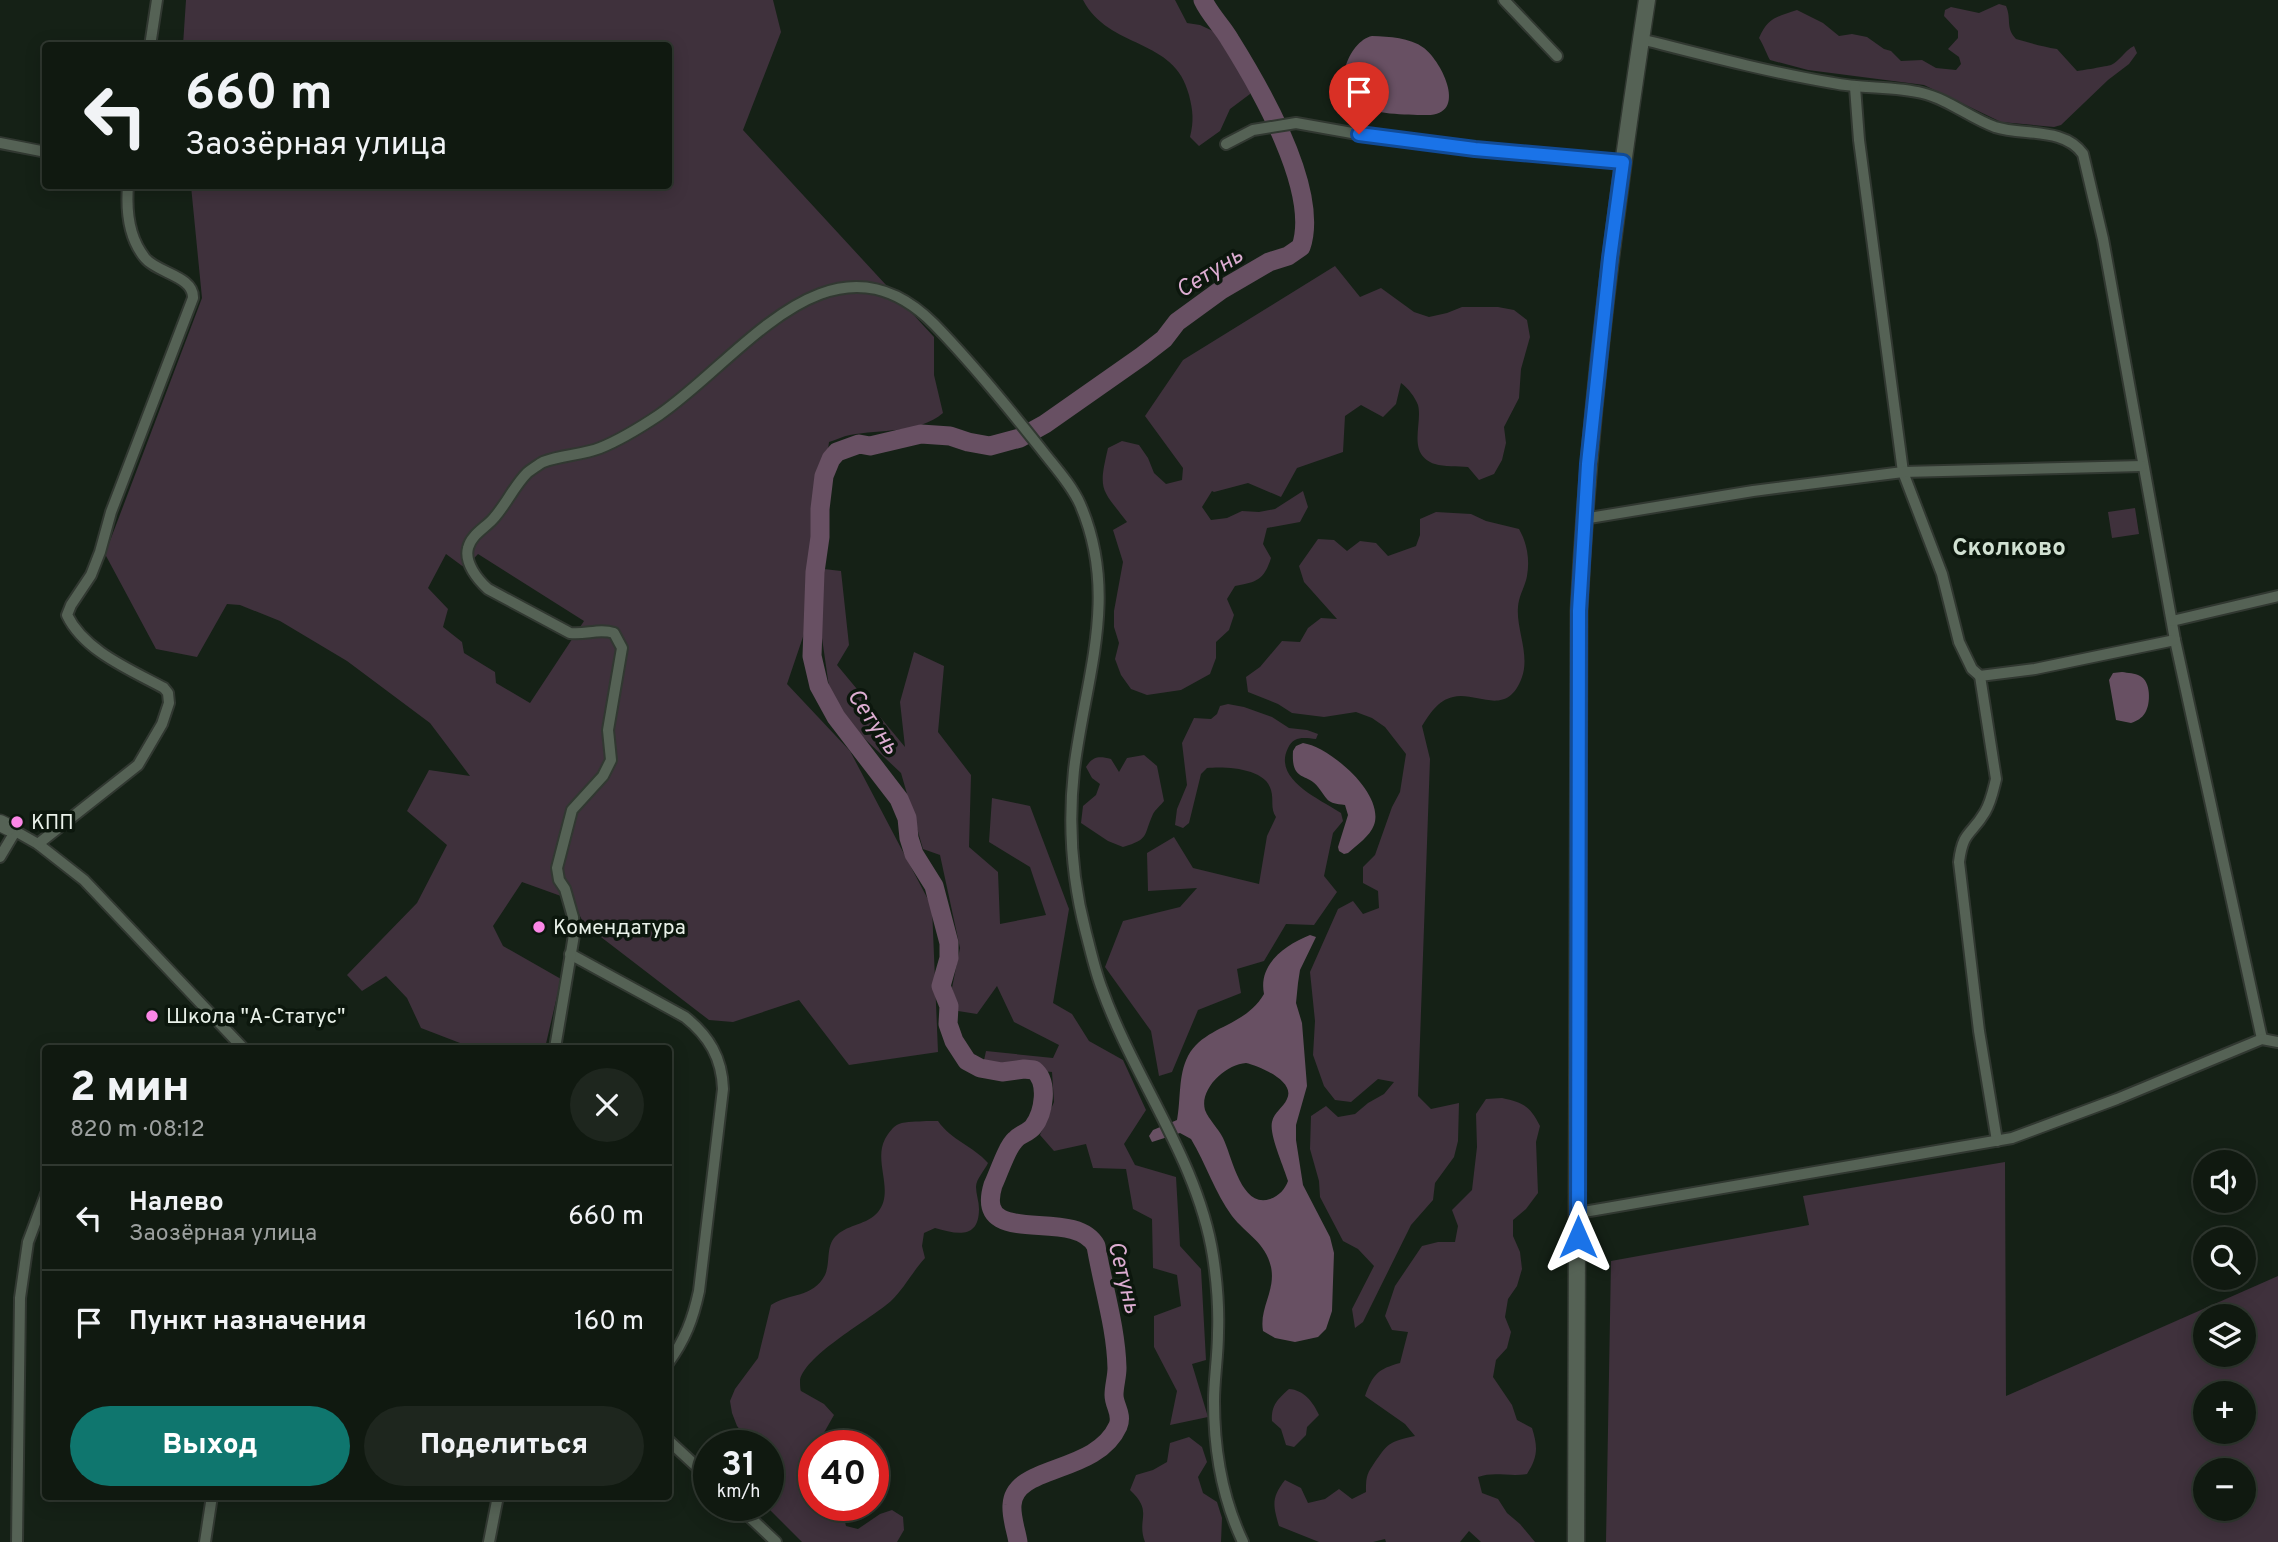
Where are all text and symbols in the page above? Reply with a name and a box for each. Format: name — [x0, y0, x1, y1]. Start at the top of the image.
pin — [1329, 62, 1389, 134]
text: 660 m — [185, 65, 333, 127]
icon: left — [70, 70, 161, 161]
icon: arrive — [1340, 73, 1378, 111]
text: Заозёрная улица — [185, 126, 447, 166]
water label: Сетунь — [1171, 242, 1249, 306]
district label: Сколково — [1952, 534, 2066, 564]
water label: Сетунь — [839, 684, 905, 761]
place label: КПП — [31, 810, 74, 837]
marker: КПП — [9, 814, 25, 830]
place label: Комендатура — [553, 915, 686, 942]
marker: Комендатура — [531, 919, 547, 935]
place label: Школа "А-Статус" — [166, 1004, 345, 1031]
marker: Школа "А-Статус" — [144, 1008, 160, 1024]
text: 2 мин — [70, 1063, 189, 1116]
button: close — [570, 1068, 644, 1142]
text: 820 m · 08:12 — [70, 1116, 205, 1145]
map controls — [2193, 1150, 2256, 1521]
button: sound — [2193, 1150, 2256, 1213]
text: Налево — [129, 1187, 224, 1220]
icon: left — [70, 1199, 108, 1237]
position arrow — [1541, 1200, 1615, 1274]
text: 660 m — [568, 1201, 644, 1234]
text: Заозёрная улица — [129, 1220, 317, 1249]
button: search — [2193, 1227, 2256, 1290]
water label: Сетунь — [1100, 1238, 1146, 1317]
icon: arrive — [70, 1304, 108, 1342]
button: layers — [2193, 1304, 2256, 1367]
text: Пункт назначения — [129, 1306, 367, 1339]
text: 160 m — [574, 1306, 644, 1339]
button: + — [2193, 1381, 2256, 1444]
button: Выход — [70, 1406, 350, 1486]
button: Поделиться — [364, 1406, 644, 1486]
speed limit sign: 40 — [798, 1430, 889, 1521]
text: 31 — [721, 1444, 756, 1488]
button: − — [2193, 1458, 2256, 1521]
text: km/h — [717, 1481, 760, 1504]

